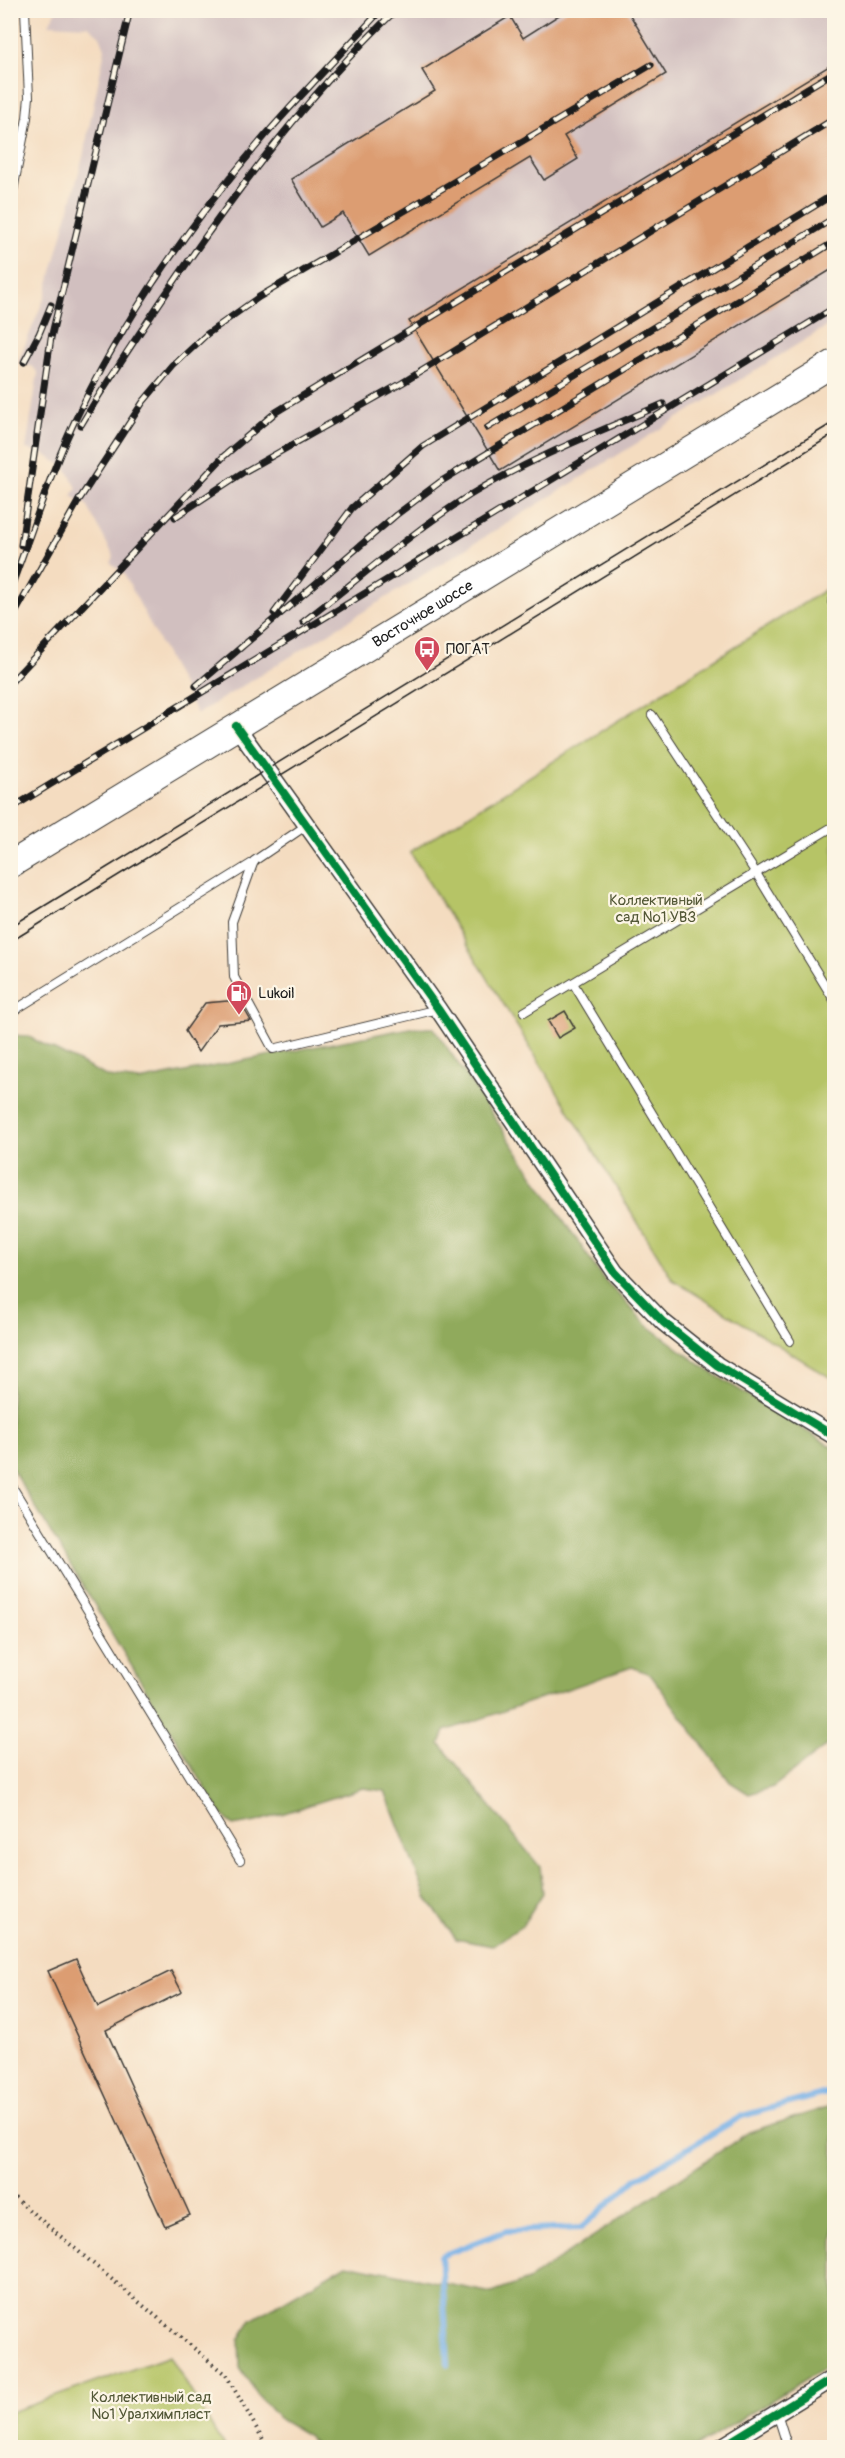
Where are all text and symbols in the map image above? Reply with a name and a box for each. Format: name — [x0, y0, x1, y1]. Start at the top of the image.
street label: Восточное шоссе — [369, 575, 477, 652]
bus stop icon: ПОГАТ — [412, 634, 442, 672]
place label: ПОГАТ — [446, 640, 490, 659]
park label: Коллективный сад №1 УВЗ — [609, 891, 703, 927]
fuel station icon: Lukoil — [224, 978, 254, 1016]
place label: Lukoil — [258, 984, 295, 1003]
park label: Коллективный сад №1 Уралхимпласт — [91, 2388, 211, 2424]

